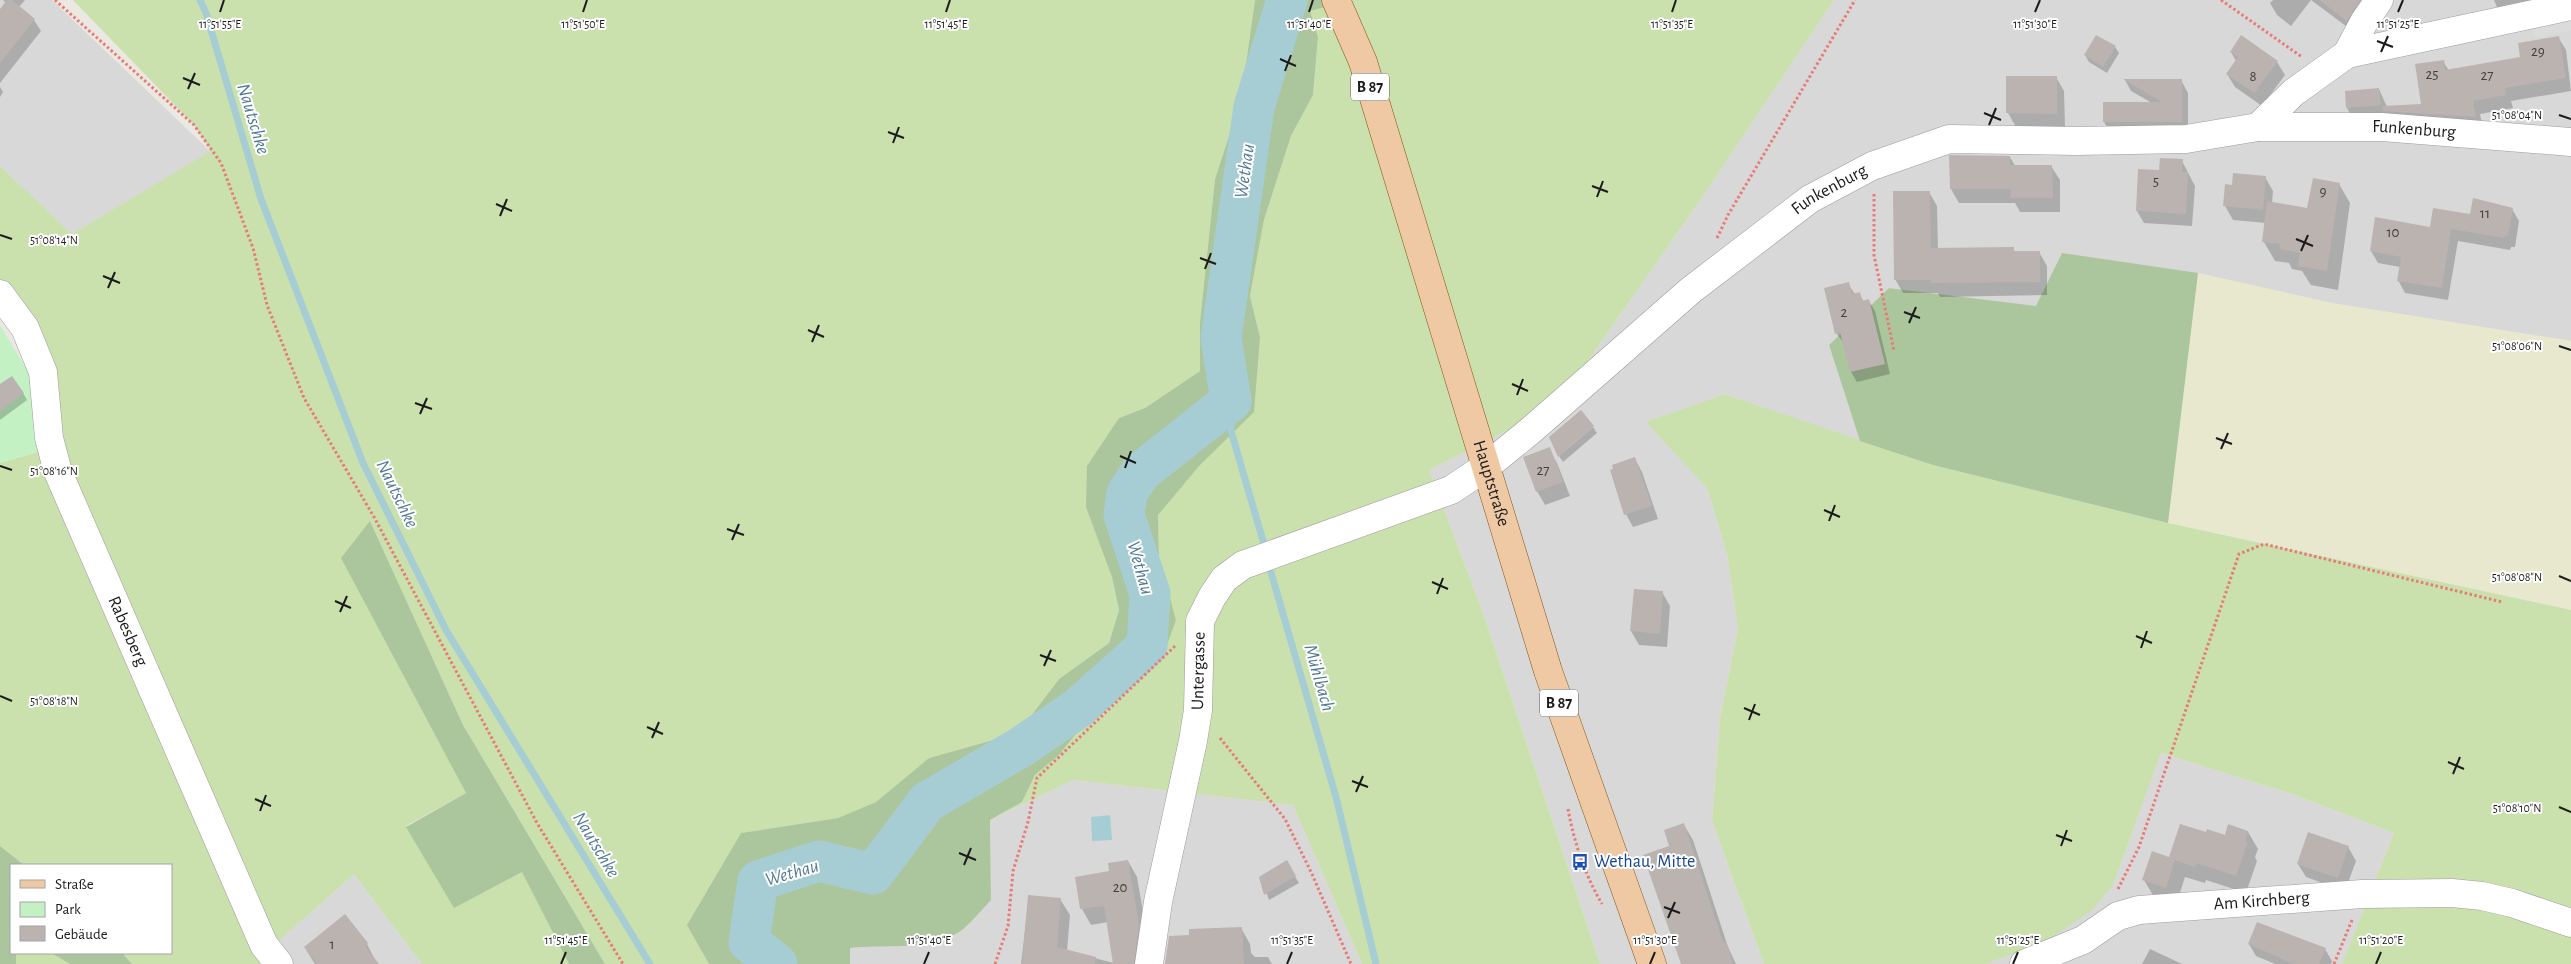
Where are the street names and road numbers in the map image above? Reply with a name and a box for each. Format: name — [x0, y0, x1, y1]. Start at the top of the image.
road number: B 87 — [1351, 74, 1389, 100]
street label: Funkenburg — [2372, 118, 2457, 142]
street label: Funkenburg — [1788, 161, 1870, 219]
street label: Hauptstraße — [1469, 438, 1513, 529]
street label: Rabesberg — [104, 594, 151, 669]
street label: Untergasse — [1189, 631, 1209, 710]
road number: B 87 — [1540, 690, 1578, 716]
street label: Am Kirchberg — [2213, 889, 2311, 914]

